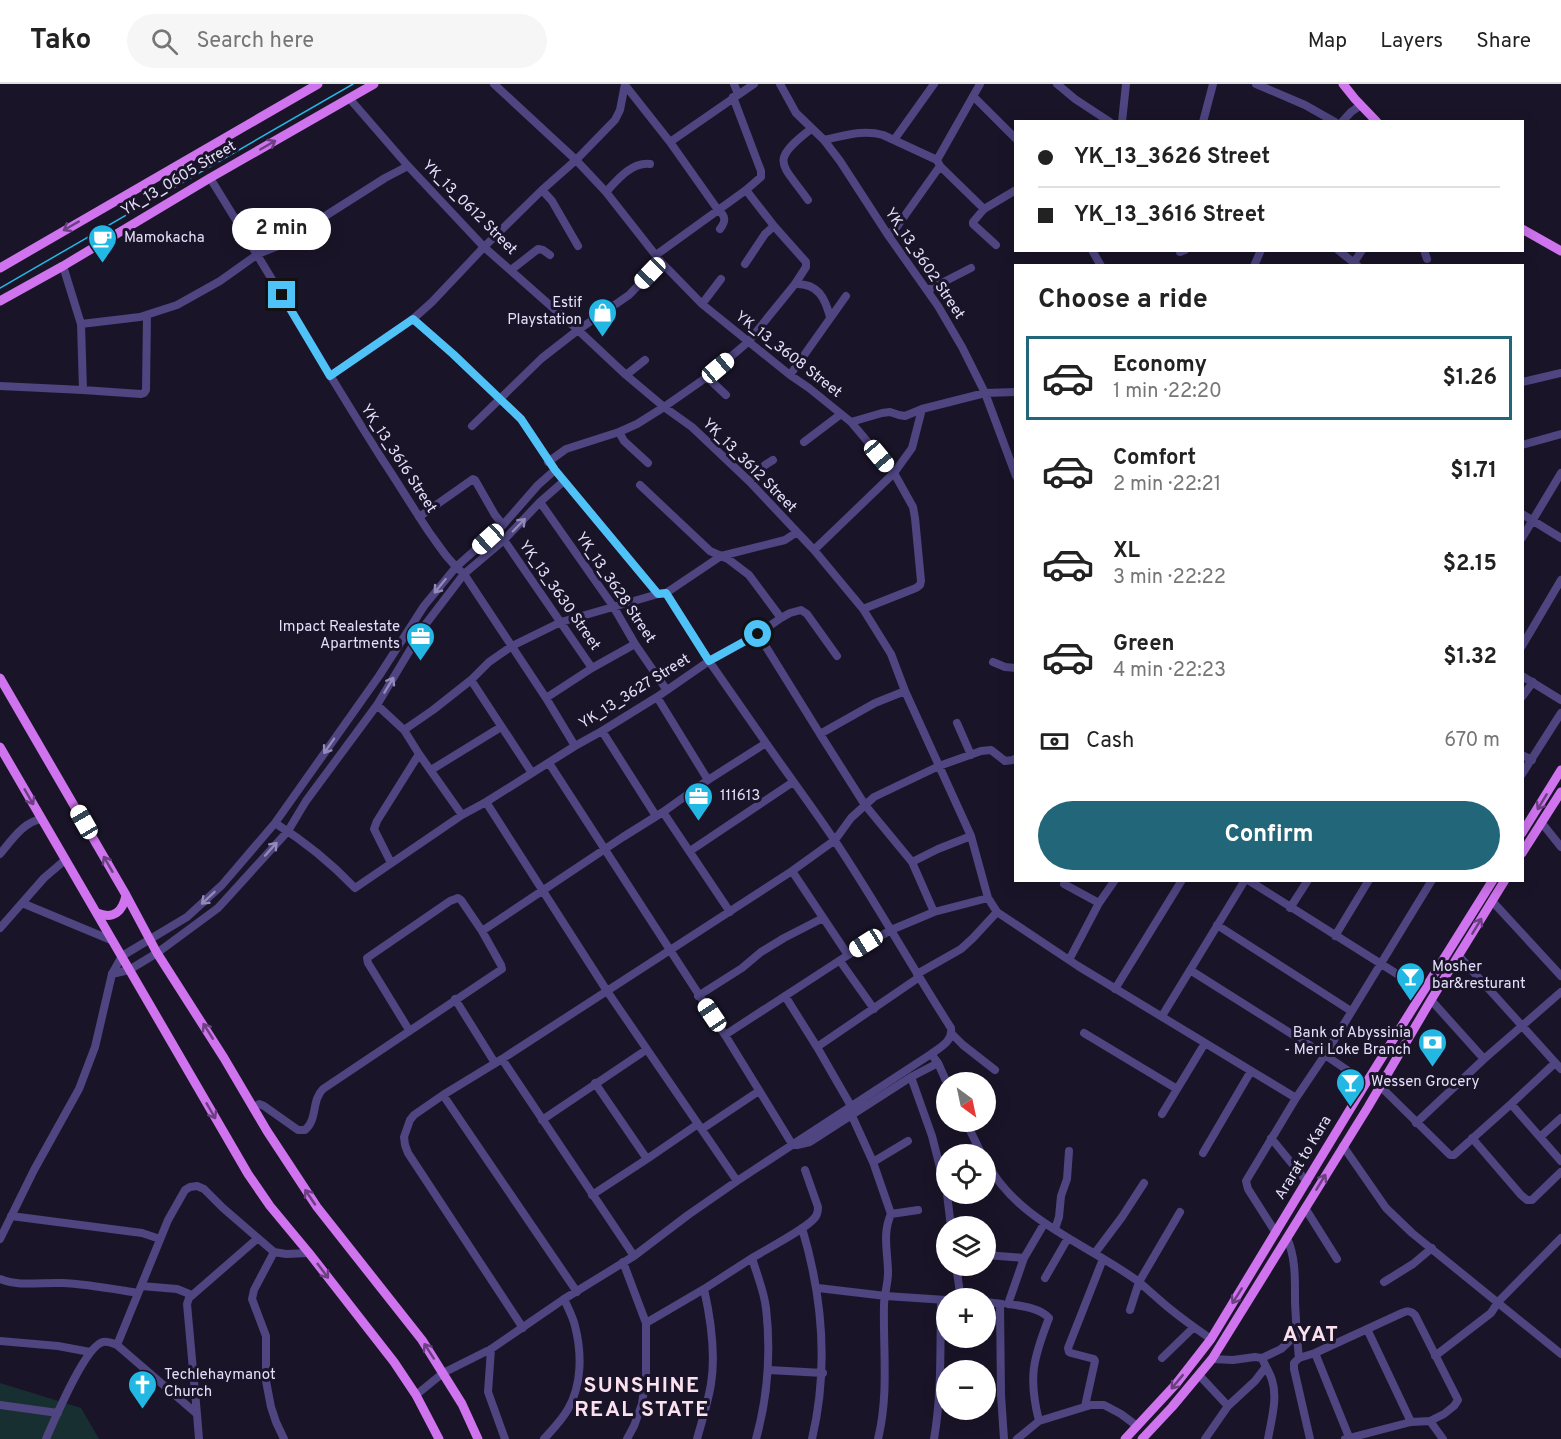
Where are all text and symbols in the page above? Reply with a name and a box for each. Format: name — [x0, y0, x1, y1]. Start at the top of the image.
search box — [127, 14, 547, 68]
text: Tako — [30, 23, 91, 59]
icon: search — [148, 25, 181, 58]
text: Search here — [196, 28, 314, 55]
text: Map — [1308, 28, 1347, 55]
text: Layers — [1380, 28, 1443, 55]
text: Share — [1476, 28, 1531, 55]
street label: YK_13_0605 Street — [118, 137, 240, 221]
one-way arrow — [259, 138, 276, 150]
text: YK_13_3626 Street — [1074, 144, 1270, 171]
street label: YK_13_0612 Street — [417, 156, 521, 260]
text: YK_13_3616 Street — [1074, 202, 1265, 229]
street label: YK_13_3602 Street — [880, 205, 968, 323]
callout: 2 min — [232, 208, 332, 250]
text: 2 min — [255, 216, 308, 242]
one-way arrow — [63, 221, 80, 233]
cafe icon: Mamokacha — [87, 222, 119, 264]
place label: Mamokacha — [124, 229, 205, 248]
car — [631, 254, 669, 292]
route end — [268, 281, 295, 308]
text: Choose a ride — [1038, 283, 1208, 317]
place label: Estif Playstation — [507, 294, 582, 330]
shop icon: Estif Playstation — [587, 296, 619, 338]
street label: YK_13_3608 Street — [731, 307, 845, 403]
car — [698, 350, 738, 386]
icon: car — [1041, 351, 1095, 405]
text: Economy — [1113, 352, 1207, 379]
text: $1.26 — [1442, 365, 1497, 392]
text: 1 min · 22:20 — [1113, 379, 1222, 405]
street label: YK_13_3616 Street — [356, 401, 440, 517]
street label: YK_13_3612 Street — [698, 415, 800, 517]
car — [861, 436, 897, 476]
icon: car — [1041, 444, 1095, 498]
text: Comfort — [1113, 445, 1196, 472]
text: $1.71 — [1450, 458, 1497, 485]
text: 2 min · 22:21 — [1113, 472, 1221, 498]
one-way arrow — [511, 518, 526, 533]
car — [469, 520, 507, 558]
street label: YK_13_3628 Street — [571, 529, 659, 647]
street label: YK_13_3630 Street — [514, 537, 604, 655]
icon: car — [1041, 537, 1095, 591]
text: XL — [1113, 538, 1140, 565]
text: $2.15 — [1443, 551, 1497, 578]
text: 3 min · 22:22 — [1113, 565, 1226, 591]
one-way arrow — [434, 578, 447, 594]
place label: Impact Realestate Apartments — [279, 618, 400, 654]
office icon: Impact Realestate Apartments — [405, 620, 437, 662]
route start — [744, 620, 771, 647]
icon: car — [1041, 630, 1095, 684]
text: Green — [1113, 631, 1175, 658]
text: $1.32 — [1443, 644, 1497, 671]
street label: YK_13_3627 Street — [576, 650, 694, 734]
text: 4 min · 22:23 — [1113, 658, 1226, 684]
one-way arrow — [383, 677, 395, 694]
icon: cash — [1038, 725, 1071, 758]
text: Cash — [1086, 728, 1135, 755]
text: 670 m — [1444, 728, 1500, 754]
one-way arrow — [323, 738, 336, 754]
office icon: 111613 — [683, 780, 715, 822]
place label: 111613 — [720, 787, 760, 806]
one-way arrow — [23, 788, 35, 805]
one-way arrow — [1535, 793, 1547, 810]
button: Confirm — [1038, 801, 1500, 870]
car — [67, 802, 101, 842]
one-way arrow — [264, 842, 278, 857]
one-way arrow — [102, 856, 114, 873]
one-way arrow — [200, 891, 215, 905]
one-way arrow — [1471, 918, 1483, 935]
car — [846, 926, 886, 960]
place label: Mosher bar&resturant — [1432, 958, 1526, 994]
bar icon: Mosher bar&resturant — [1395, 960, 1427, 1002]
car — [694, 995, 730, 1035]
one-way arrow — [201, 1023, 213, 1040]
place label: Bank of Abyssinia - Meri Loke Branch — [1284, 1024, 1411, 1060]
bank icon: Bank of Abyssinia - Meri Loke Branch — [1416, 1026, 1448, 1068]
bar icon: Wessen Grocery — [1334, 1066, 1366, 1108]
north arrow — [936, 1072, 996, 1132]
map controls — [936, 1072, 996, 1420]
place label: Wessen Grocery — [1371, 1073, 1480, 1092]
one-way arrow — [206, 1102, 218, 1119]
street label: Ararat to Kara — [1271, 1112, 1337, 1204]
button: locate — [936, 1144, 996, 1204]
one-way arrow — [1316, 1174, 1328, 1191]
one-way arrow — [304, 1189, 316, 1206]
button: layers — [936, 1216, 996, 1276]
one-way arrow — [316, 1262, 329, 1278]
one-way arrow — [1231, 1287, 1243, 1304]
button: + — [936, 1288, 996, 1348]
district label: AYAT — [1283, 1322, 1339, 1349]
one-way arrow — [423, 1343, 436, 1360]
button: − — [936, 1360, 996, 1420]
place label: Techlehaymanot Church — [164, 1366, 276, 1402]
church icon: Techlehaymanot Church — [127, 1368, 159, 1410]
district label: SUNSHINE REAL STATE — [574, 1373, 710, 1424]
one-way arrow — [1170, 1374, 1184, 1389]

